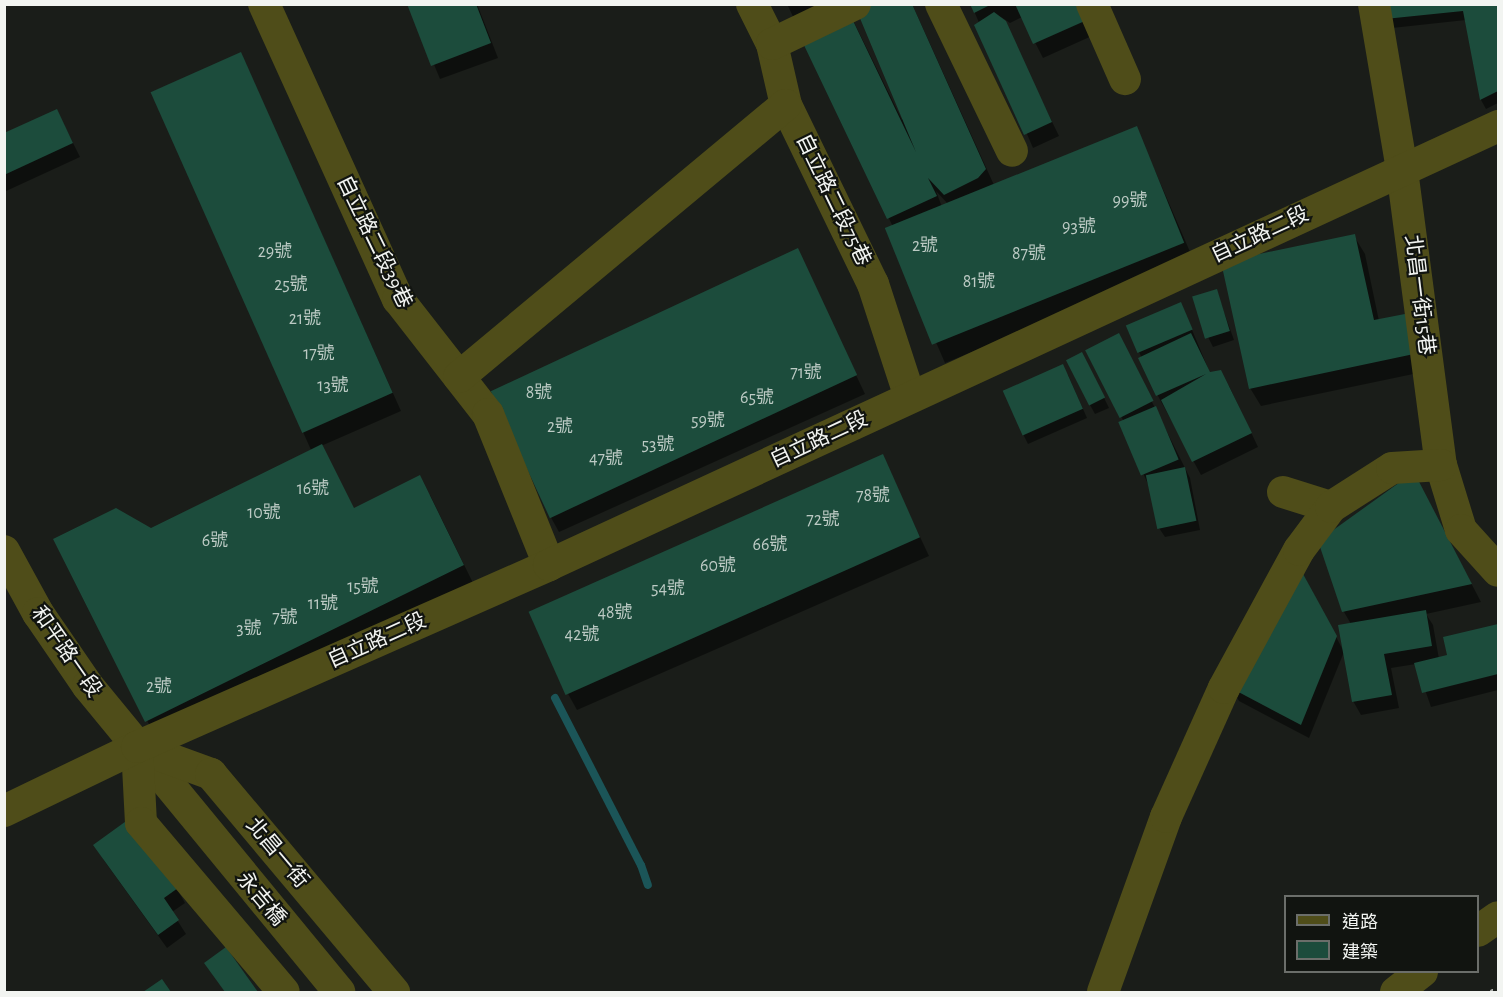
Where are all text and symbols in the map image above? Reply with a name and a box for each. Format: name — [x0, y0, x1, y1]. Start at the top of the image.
street label: 自立路二段75巷 — [790, 130, 876, 270]
street label: 自立路二段39巷 — [331, 172, 417, 312]
house number: 99號 — [1113, 190, 1147, 212]
street label: 自立路二段 — [1207, 201, 1313, 269]
house number: 93號 — [1062, 216, 1096, 238]
street label: 北昌一街15巷 — [1399, 233, 1439, 357]
house number: 2號 — [912, 235, 938, 257]
house number: 29號 — [258, 241, 292, 263]
house number: 87號 — [1012, 243, 1046, 265]
house number: 81號 — [963, 271, 995, 293]
house number: 25號 — [274, 274, 308, 296]
house number: 21號 — [289, 308, 321, 330]
house number: 17號 — [303, 343, 335, 365]
house number: 71號 — [790, 362, 822, 384]
house number: 13號 — [317, 375, 349, 397]
house number: 8號 — [526, 382, 552, 404]
house number: 65號 — [740, 387, 774, 409]
street label: 自立路二段 — [766, 406, 872, 474]
house number: 59號 — [691, 410, 725, 432]
house number: 2號 — [547, 416, 573, 438]
house number: 53號 — [642, 434, 674, 456]
house number: 47號 — [589, 448, 623, 470]
house number: 16號 — [297, 478, 329, 500]
house number: 78號 — [856, 485, 890, 507]
house number: 10號 — [247, 502, 281, 524]
house number: 72號 — [806, 509, 840, 531]
house number: 6號 — [202, 530, 228, 552]
house number: 66號 — [753, 534, 787, 556]
house number: 60號 — [700, 555, 736, 577]
house number: 15號 — [347, 576, 379, 598]
house number: 54號 — [651, 578, 685, 600]
house number: 11號 — [308, 593, 338, 615]
street label: 和平路一段 — [26, 602, 106, 702]
house number: 48號 — [597, 602, 633, 624]
house number: 7號 — [272, 607, 298, 629]
street label: 自立路二段 — [324, 608, 430, 674]
house number: 3號 — [236, 618, 262, 640]
house number: 42號 — [565, 624, 599, 646]
house number: 2號 — [146, 676, 172, 698]
street label: 北昌一街 — [240, 813, 314, 893]
street label: 永吉橋 — [231, 867, 291, 931]
legend — [1284, 895, 1479, 973]
text: 道路 — [1342, 914, 1378, 932]
text: 建築 — [1342, 944, 1378, 962]

